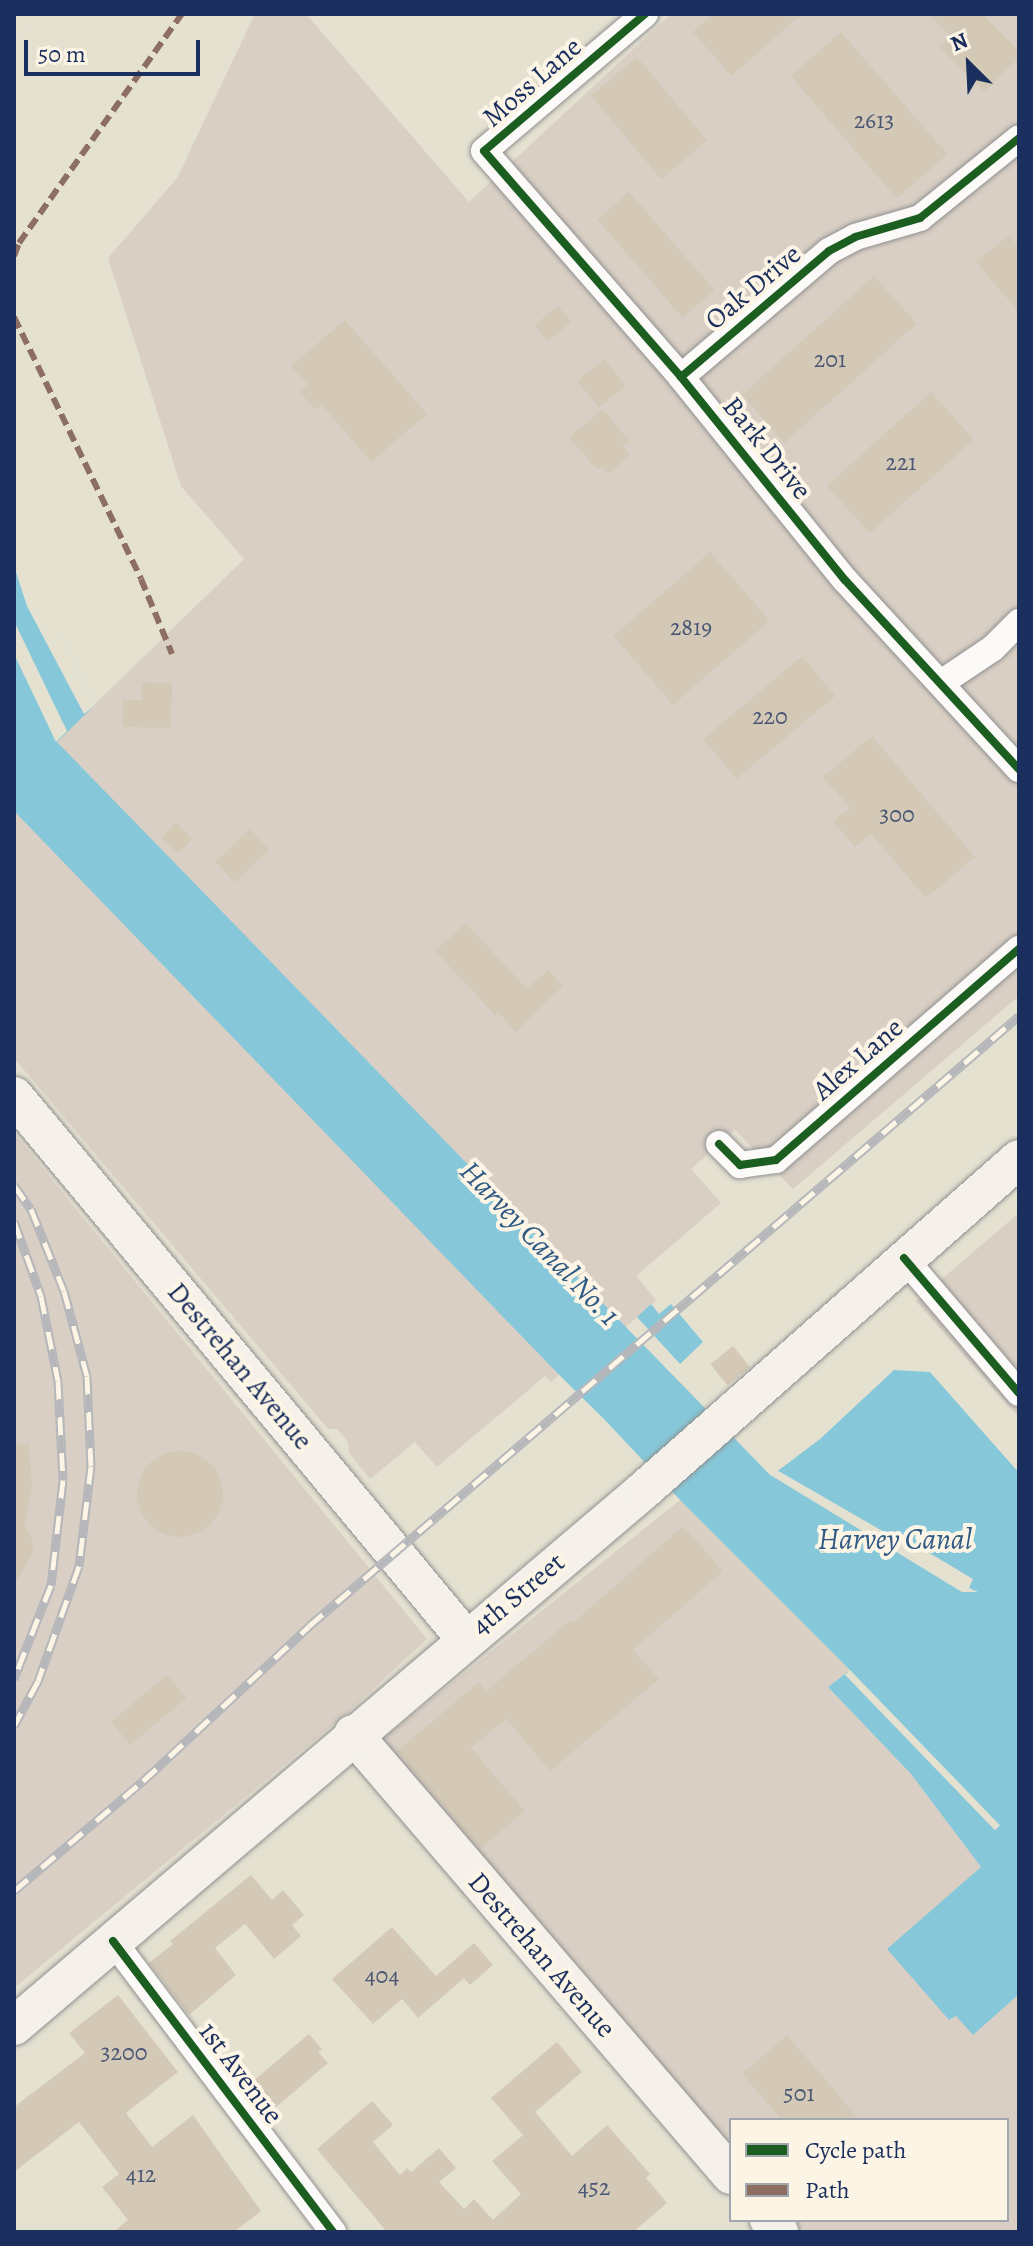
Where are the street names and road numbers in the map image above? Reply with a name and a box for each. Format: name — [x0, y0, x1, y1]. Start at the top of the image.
street label: Moss Lane — [476, 30, 588, 134]
street label: Oak Drive — [698, 237, 808, 337]
street label: Bark Drive — [715, 390, 819, 506]
street label: Alex Lane — [806, 1011, 910, 1107]
street label: Destrehan Avenue — [160, 1276, 320, 1456]
street label: 4th Street — [465, 1545, 571, 1643]
street label: Destrehan Avenue — [461, 1865, 623, 2045]
street label: 1st Avenue — [192, 2015, 290, 2131]

